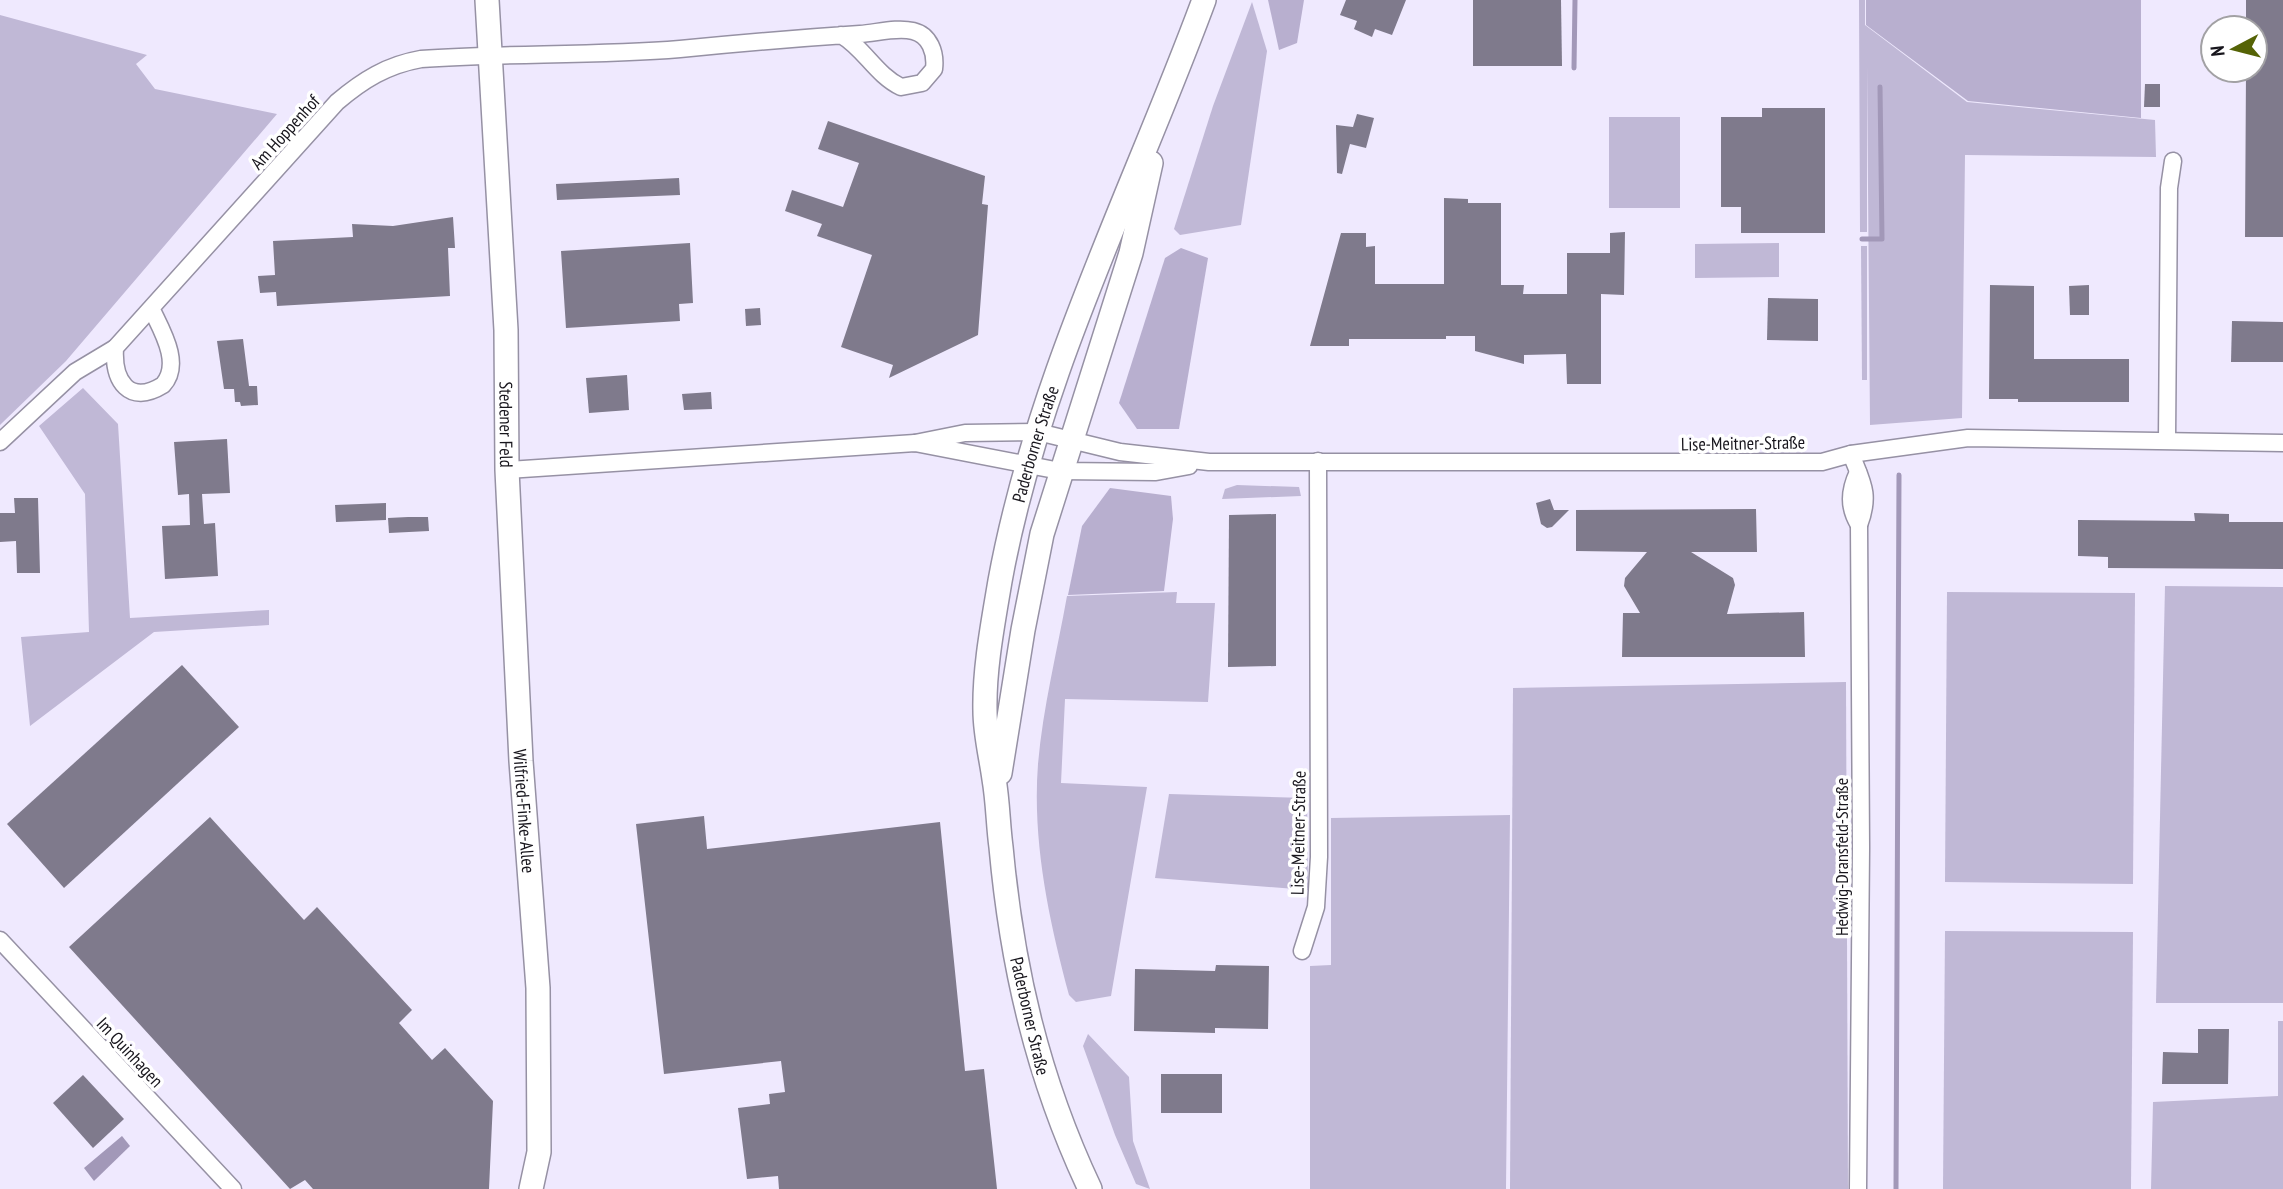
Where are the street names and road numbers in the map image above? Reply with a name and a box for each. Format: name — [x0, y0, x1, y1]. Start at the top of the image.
street label: Am Hoppenhof — [245, 89, 325, 174]
street label: Stedener Feld — [495, 381, 518, 468]
street label: Paderborner Straße — [1006, 382, 1063, 505]
street label: Lise-Meitner-Straße — [1681, 430, 1805, 456]
street label: Wilfried-Finke-Allee — [509, 748, 541, 874]
street label: Lise-Meitner-Straße — [1285, 771, 1311, 895]
street label: Hedwig-Dransfeld-Straße — [1830, 778, 1853, 936]
street label: Paderborner Straße — [1005, 955, 1055, 1077]
street label: Im Quinhagen — [92, 1012, 168, 1092]

